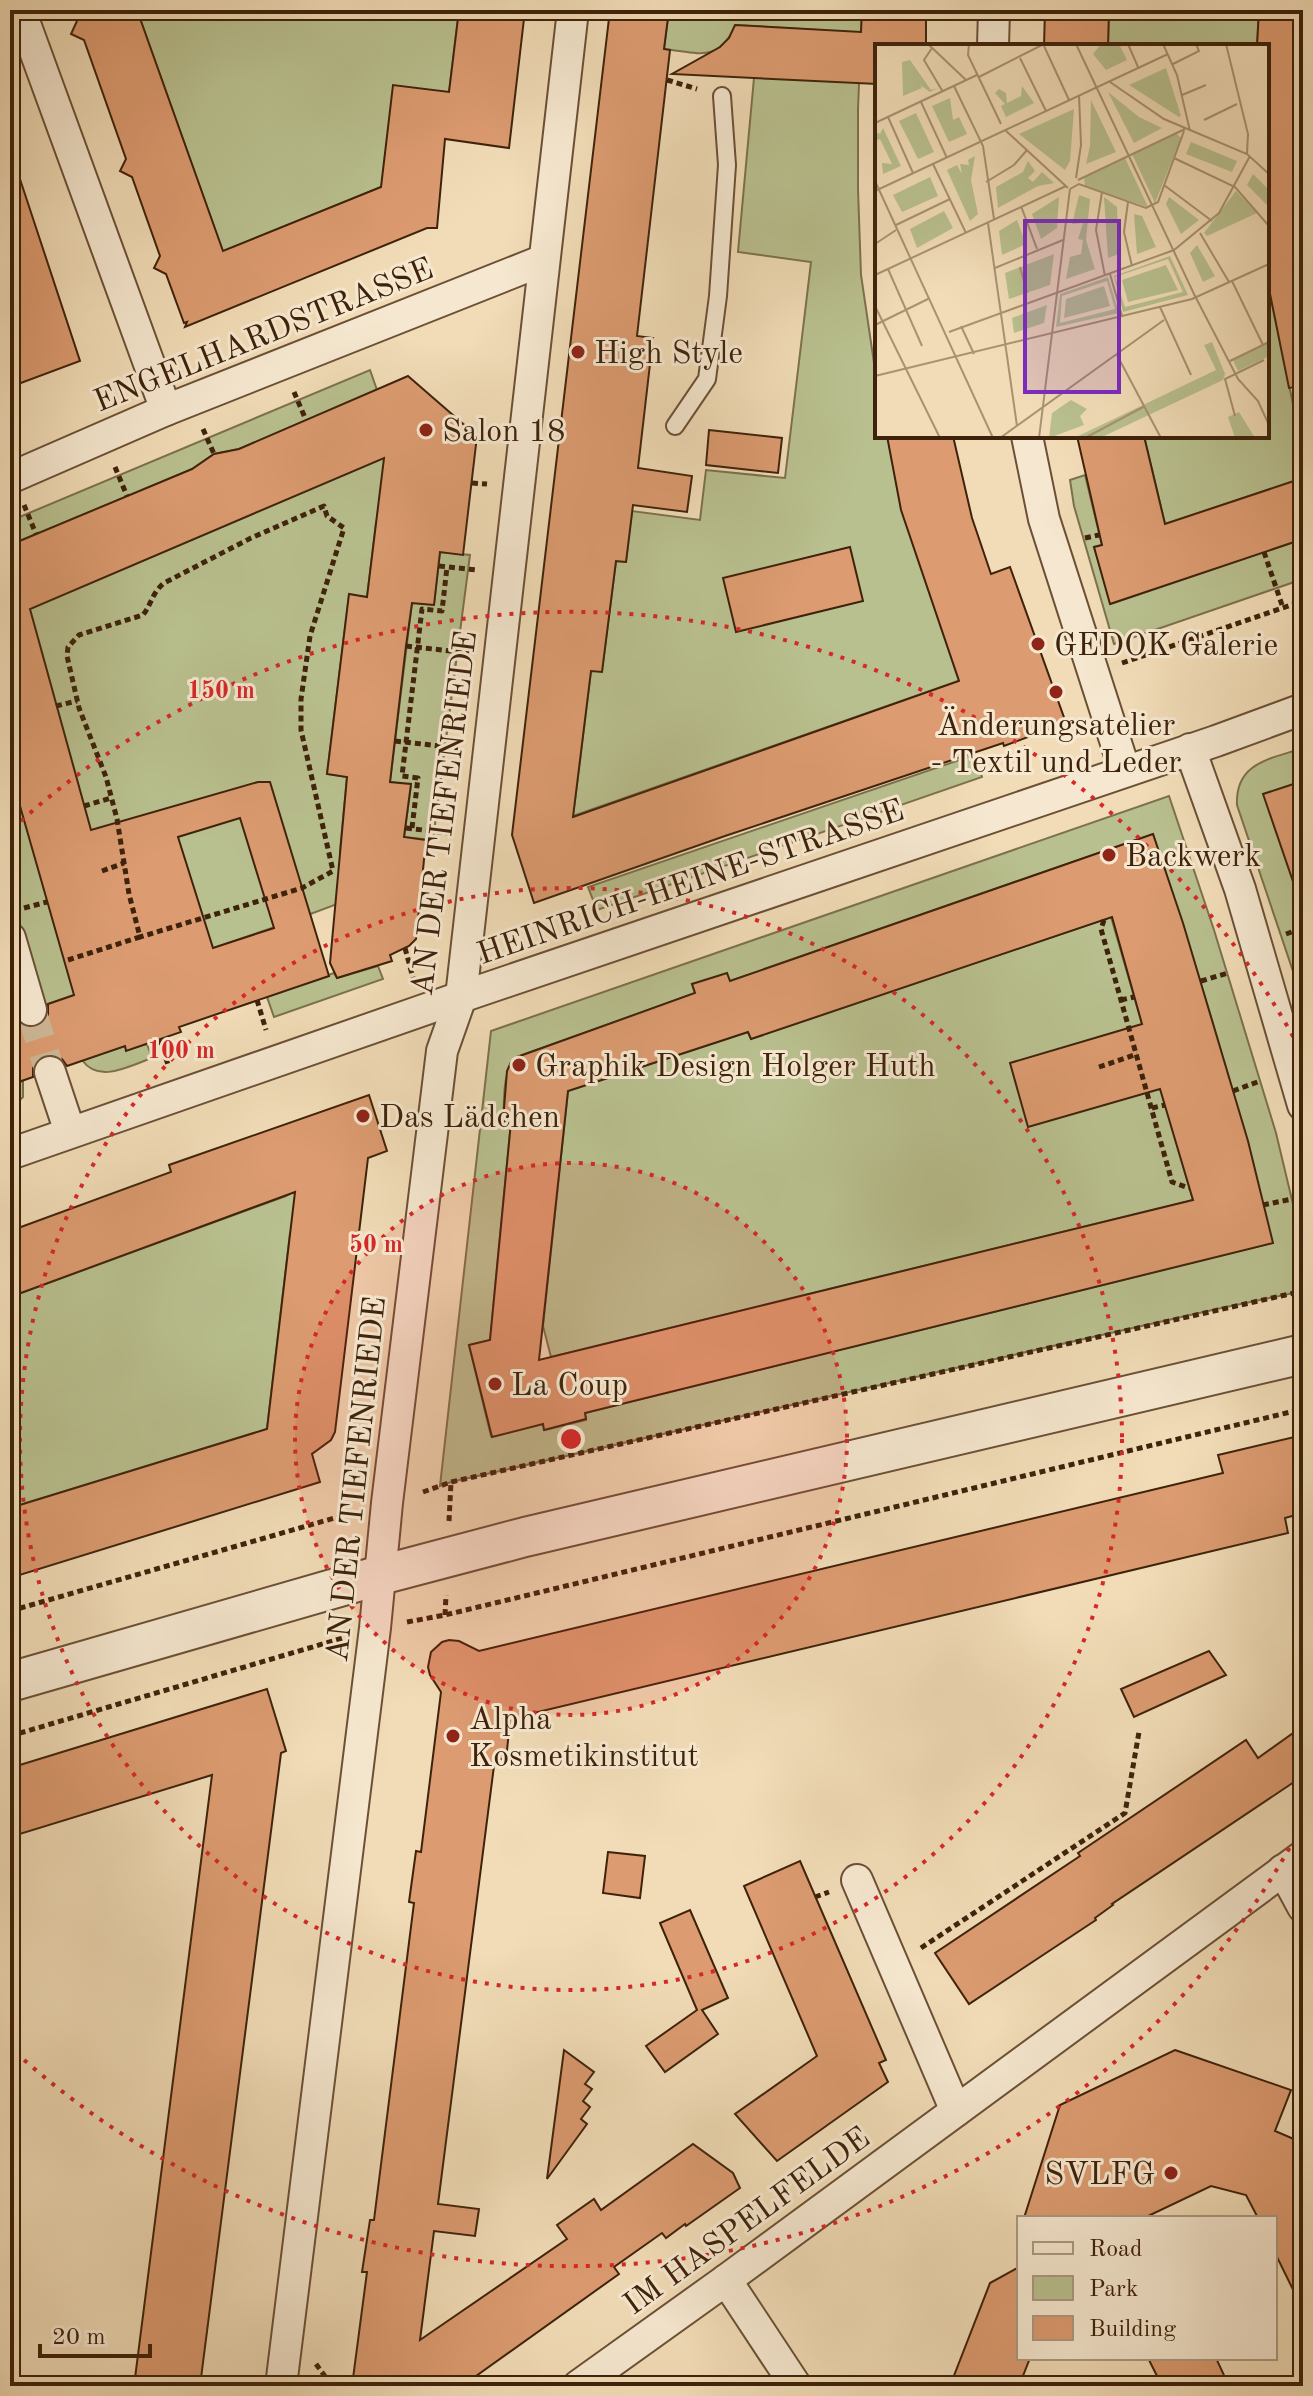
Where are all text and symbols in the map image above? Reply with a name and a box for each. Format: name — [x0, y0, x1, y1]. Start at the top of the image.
inset map — [875, 44, 1269, 438]
street label: ENGELHARDSTRASSE — [90, 254, 438, 420]
place label: High Style — [594, 339, 743, 371]
marker: High Style — [569, 343, 587, 361]
place label: Salon 18 — [442, 417, 566, 449]
marker: Salon 18 — [417, 421, 435, 439]
street label: AN DER TIEFENRIEDE — [408, 629, 484, 998]
place label: GEDOK Galerie — [1054, 631, 1278, 663]
marker: GEDOK Galerie — [1029, 635, 1047, 653]
text: 150 m — [187, 679, 255, 704]
marker: Änderungsatelier - Textil und Leder — [1047, 683, 1065, 701]
place label: Änderungsatelier - Textil und Leder — [930, 706, 1182, 780]
street label: HEINRICH-HEINE-STRASSE — [474, 796, 908, 972]
place label: Backwerk — [1125, 842, 1261, 874]
marker: Backwerk — [1100, 846, 1118, 864]
text: 100 m — [147, 1040, 215, 1064]
place label: Graphik Design Holger Huth — [535, 1052, 936, 1084]
marker: Graphik Design Holger Huth — [510, 1056, 528, 1074]
place label: Das Lädchen — [379, 1103, 560, 1135]
marker: Das Lädchen — [354, 1107, 372, 1125]
text: 50 m — [349, 1233, 403, 1258]
street label: AN DER TIEFENRIEDE — [323, 1295, 393, 1664]
place label: La Coup — [511, 1371, 628, 1403]
marker: La Coup — [486, 1375, 504, 1393]
centre of rings — [557, 1425, 585, 1453]
place label: Alpha Kosmetikinstitut — [469, 1705, 699, 1774]
marker: Alpha Kosmetikinstitut — [444, 1727, 462, 1745]
street label: IM HASPELFELDE — [619, 2123, 877, 2322]
place label: SVLFG — [1044, 2160, 1155, 2192]
marker: SVLFG — [1162, 2164, 1180, 2182]
legend — [1017, 2216, 1277, 2360]
text: Road — [1089, 2238, 1142, 2262]
text: Park — [1089, 2278, 1138, 2302]
scale bar — [40, 2308, 150, 2358]
text: Building — [1089, 2318, 1176, 2342]
text: 20 m — [52, 2326, 106, 2350]

